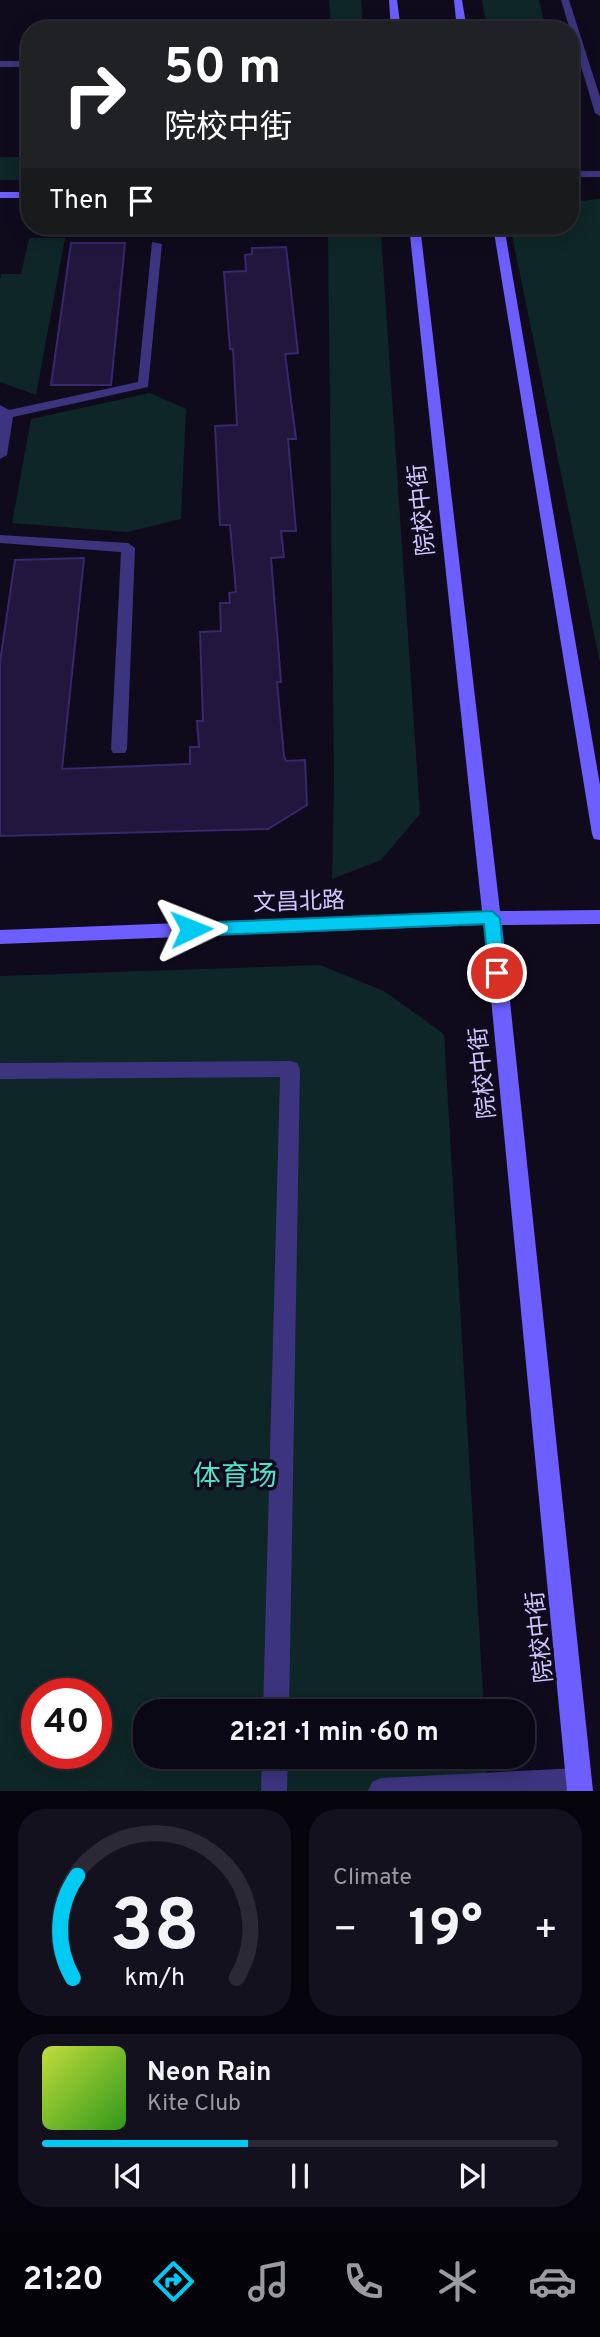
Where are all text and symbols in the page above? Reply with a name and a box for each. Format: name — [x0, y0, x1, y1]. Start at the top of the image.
text: 50 m — [164, 39, 281, 101]
icon: right — [49, 49, 140, 140]
text: 院校中街 — [164, 109, 292, 149]
icon: arrive — [122, 182, 160, 220]
text: Then — [49, 185, 108, 218]
street label: 院校中街 — [404, 462, 443, 557]
street label: 文昌北路 — [253, 887, 346, 920]
position arrow — [154, 892, 228, 966]
pin — [467, 943, 527, 1003]
icon: arrive — [478, 954, 516, 992]
street label: 院校中街 — [465, 1025, 504, 1120]
park label: 体育场 — [193, 1460, 277, 1496]
street label: 院校中街 — [522, 1589, 561, 1684]
speed limit sign: 40 — [21, 1678, 112, 1769]
text: 21:21 · 1 min · 60 m — [229, 1717, 439, 1750]
text: Climate — [333, 1864, 412, 1893]
text: 38 — [110, 1885, 199, 1977]
text: 19° — [408, 1898, 483, 1964]
text: − — [333, 1907, 358, 1956]
text: + — [533, 1907, 558, 1956]
text: km/h — [124, 1963, 185, 1995]
text: Neon Rain — [147, 2057, 272, 2090]
text: Kite Club — [147, 2090, 241, 2119]
icon: previous — [109, 2157, 147, 2195]
icon: pause — [281, 2157, 319, 2195]
icon: next — [453, 2157, 491, 2195]
icon: directions — [149, 2257, 198, 2306]
icon: music — [244, 2257, 293, 2306]
icon: phone — [339, 2257, 388, 2306]
icon: climate — [433, 2257, 482, 2306]
icon: car — [528, 2257, 577, 2306]
text: 21:20 — [23, 2261, 104, 2301]

